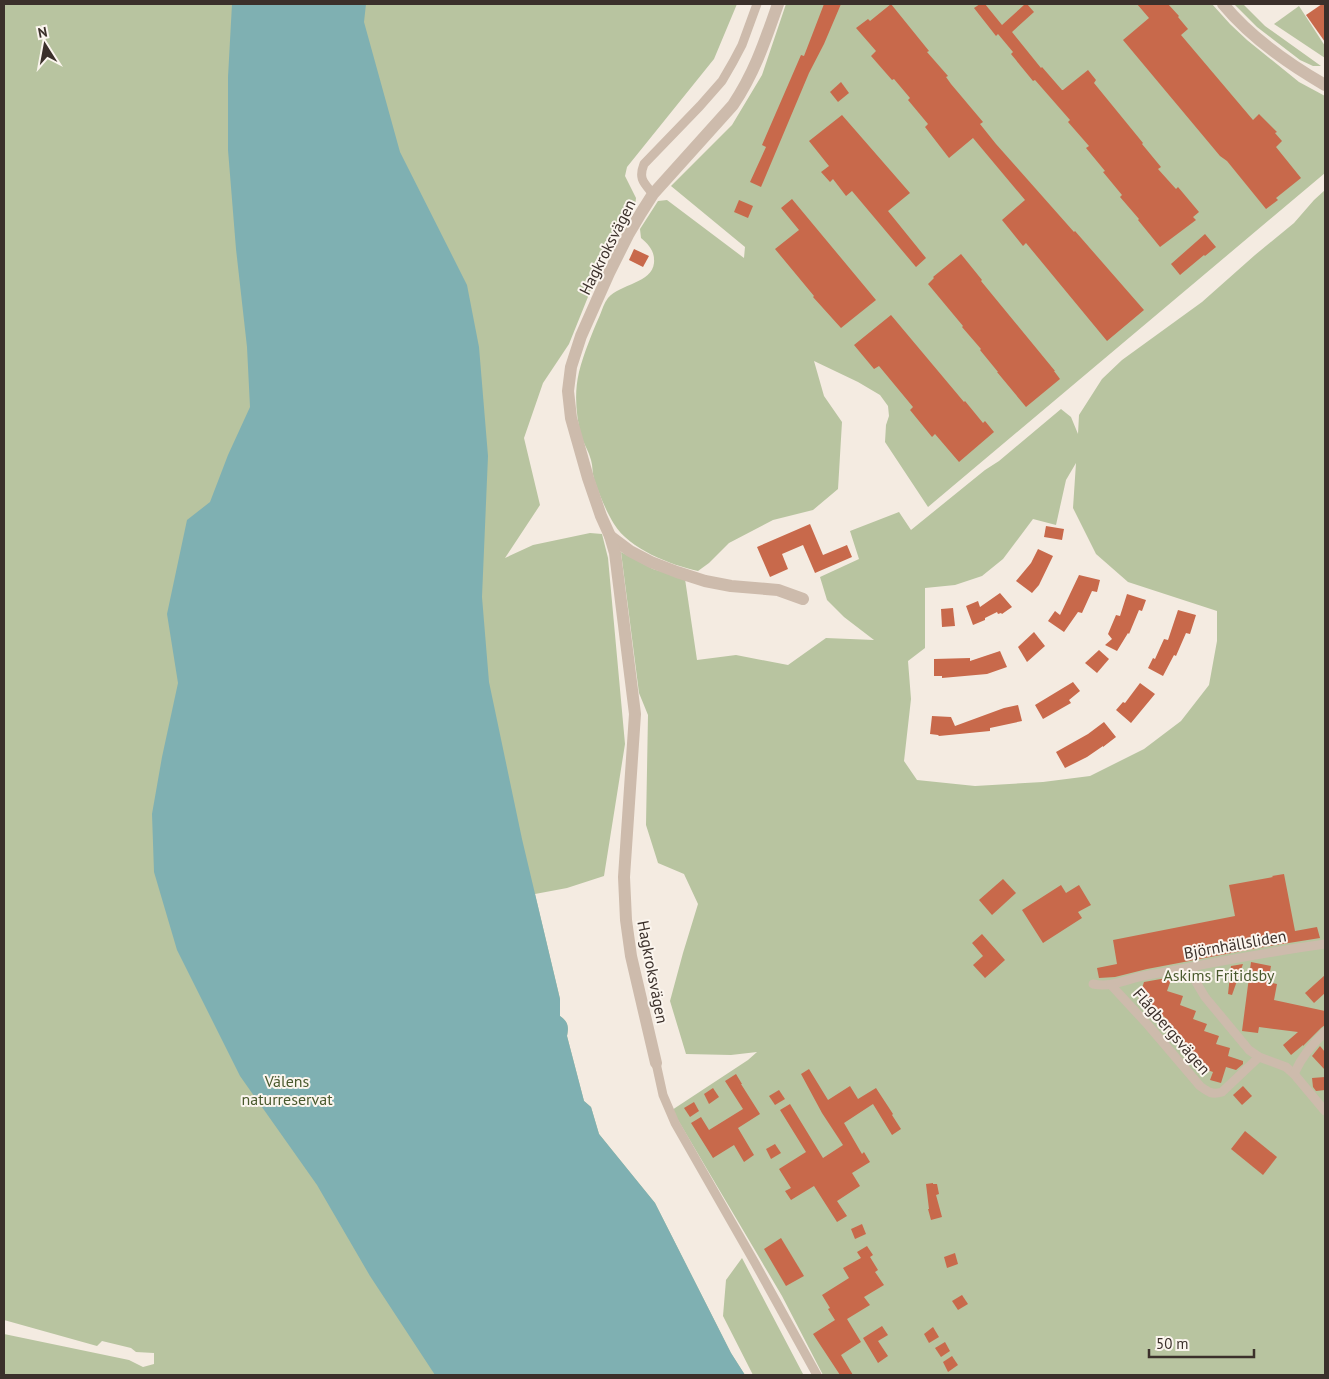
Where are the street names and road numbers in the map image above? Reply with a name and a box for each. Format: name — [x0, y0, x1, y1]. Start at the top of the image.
street label: Hagkroksvägen — [574, 196, 640, 298]
street label: Hagkroksvägen — [633, 919, 673, 1025]
street label: Björnhällsliden — [1182, 925, 1288, 963]
street label: Flågbergsvägen — [1129, 984, 1215, 1078]

